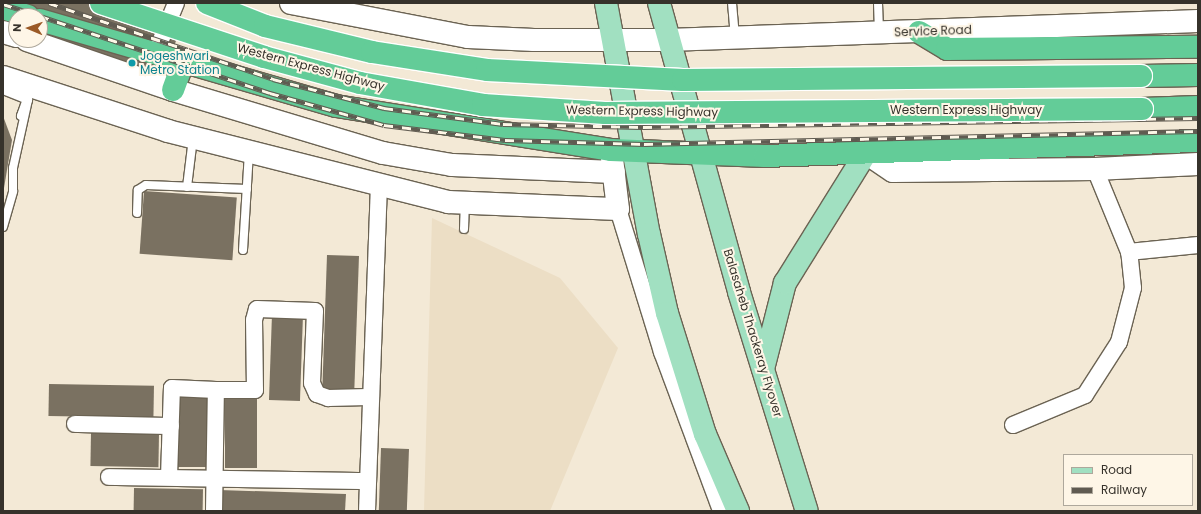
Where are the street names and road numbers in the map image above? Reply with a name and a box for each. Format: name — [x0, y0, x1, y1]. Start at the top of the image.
street label: Service Road — [894, 22, 972, 40]
street label: Western Express Highway — [236, 40, 386, 94]
street label: Western Express Highway — [566, 102, 718, 120]
street label: Western Express Highway — [890, 103, 1042, 117]
street label: Balasaheb Thackeray Flyover — [721, 247, 785, 419]

